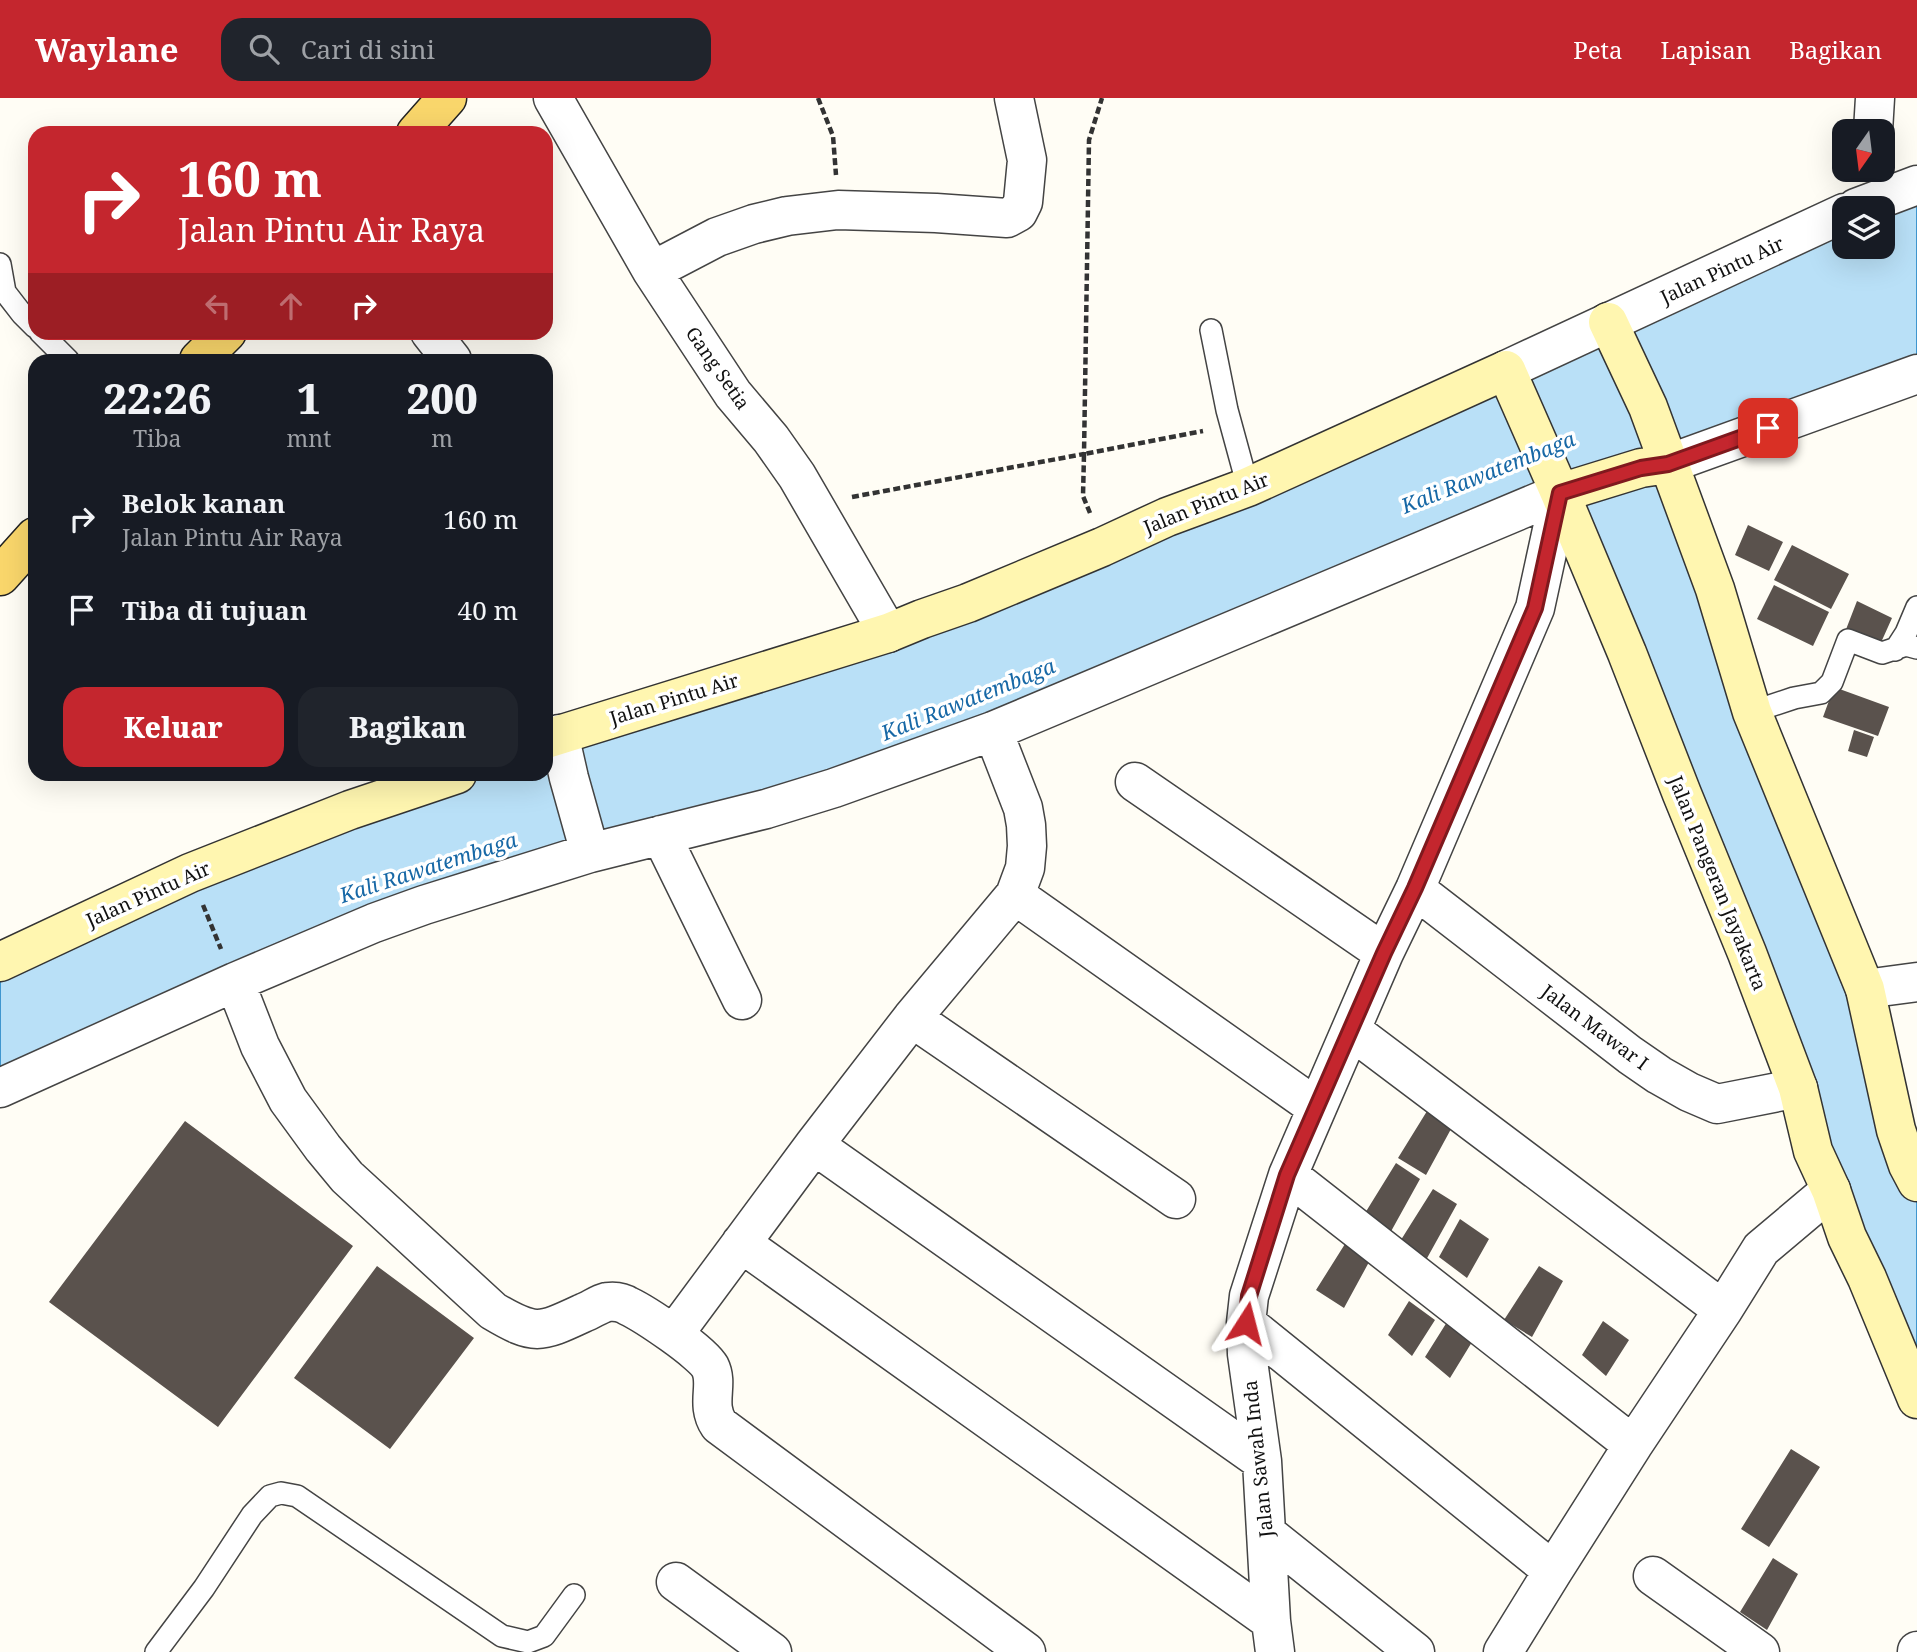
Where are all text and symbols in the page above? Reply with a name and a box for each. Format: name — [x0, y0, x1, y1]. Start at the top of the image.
search box — [221, 18, 711, 81]
text: Waylane — [35, 27, 179, 72]
icon: search — [245, 30, 283, 68]
text: Cari di sini — [301, 31, 435, 67]
text: Peta — [1573, 33, 1622, 66]
text: Lapisan — [1660, 33, 1751, 66]
text: Bagikan — [1789, 33, 1882, 66]
north arrow — [1832, 119, 1895, 182]
map controls — [1832, 119, 1895, 259]
text: 160 m — [178, 145, 322, 211]
icon: right — [63, 154, 154, 245]
button: layers — [1832, 196, 1895, 259]
text: Jalan Pintu Air Raya — [178, 208, 485, 251]
street label: Jalan Pintu Air — [1655, 230, 1788, 310]
icon: left — [199, 287, 237, 325]
icon: ahead — [272, 287, 310, 325]
icon: right — [345, 287, 383, 325]
street label: Gang Setia — [680, 321, 756, 415]
text: 22:26 — [103, 369, 211, 426]
text: 1 — [297, 369, 321, 426]
text: 200 — [406, 369, 478, 426]
pin — [1738, 398, 1798, 458]
icon: arrive — [1749, 409, 1787, 447]
text: Tiba — [133, 422, 182, 454]
text: mnt — [287, 422, 331, 454]
text: m — [431, 422, 453, 454]
water label: Kali Rawatembaga — [1396, 424, 1580, 520]
street label: Jalan Pintu Air — [1138, 466, 1273, 540]
text: Belok kanan — [122, 485, 285, 521]
icon: right — [63, 500, 101, 538]
text: 160 m — [443, 501, 518, 537]
text: Jalan Pintu Air Raya — [122, 521, 343, 553]
icon: arrive — [63, 591, 101, 629]
text: Tiba di tujuan — [122, 592, 307, 628]
text: 40 m — [458, 592, 518, 628]
water label: Kali Rawatembaga — [876, 651, 1060, 747]
street label: Jalan Pintu Air — [606, 667, 742, 731]
button: Keluar — [63, 687, 284, 767]
button: Bagikan — [298, 687, 518, 767]
street label: Jalan Pangeran Jayakarta — [1663, 771, 1773, 994]
water label: Kali Rawatembaga — [335, 825, 521, 909]
street label: Jalan Pintu Air — [81, 855, 214, 933]
street label: Jalan Mawar I — [1535, 978, 1654, 1076]
position arrow — [1209, 1286, 1283, 1360]
street label: Jalan Sawah Inda — [1237, 1379, 1279, 1540]

